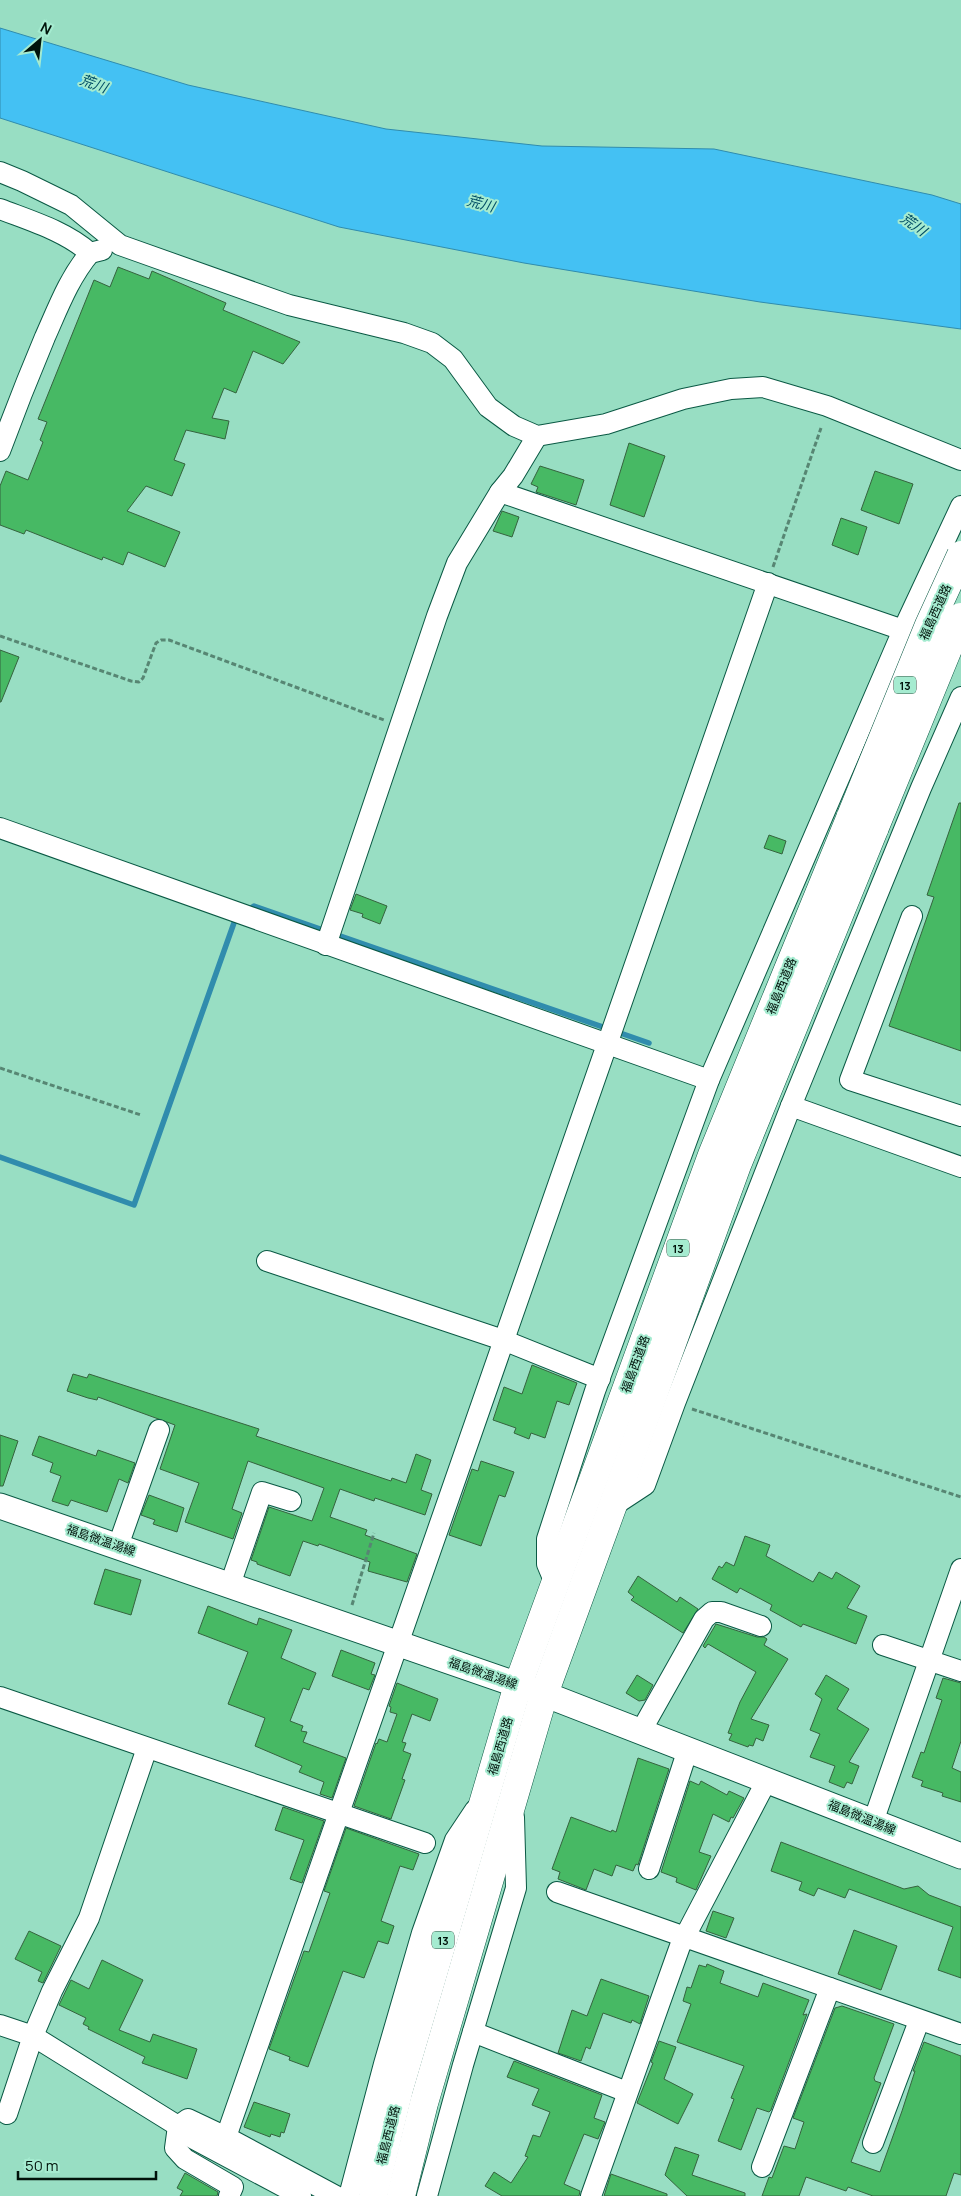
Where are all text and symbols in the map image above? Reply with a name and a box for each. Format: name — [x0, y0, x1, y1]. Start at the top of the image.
north arrow — [15, 15, 65, 65]
text: N — [37, 17, 55, 39]
water label: 荒川 — [78, 69, 112, 97]
water label: 荒川 — [465, 190, 499, 216]
water label: 荒川 — [897, 208, 933, 241]
street label: 福島西道路 — [915, 581, 955, 643]
road number: 13 — [894, 676, 916, 694]
street label: 福島西道路 — [762, 955, 800, 1017]
road number: 13 — [667, 1240, 689, 1256]
street label: 福島西道路 — [617, 1333, 653, 1395]
street label: 福島微温湯線 — [64, 1520, 138, 1560]
street label: 福島微温湯線 — [446, 1653, 520, 1693]
street label: 福島西道路 — [484, 1715, 516, 1777]
street label: 福島微温湯線 — [825, 1796, 899, 1838]
road number: 13 — [432, 1932, 454, 1948]
street label: 福島西道路 — [372, 2104, 404, 2166]
scale bar — [18, 2148, 155, 2180]
text: 50 m — [25, 2155, 59, 2176]

